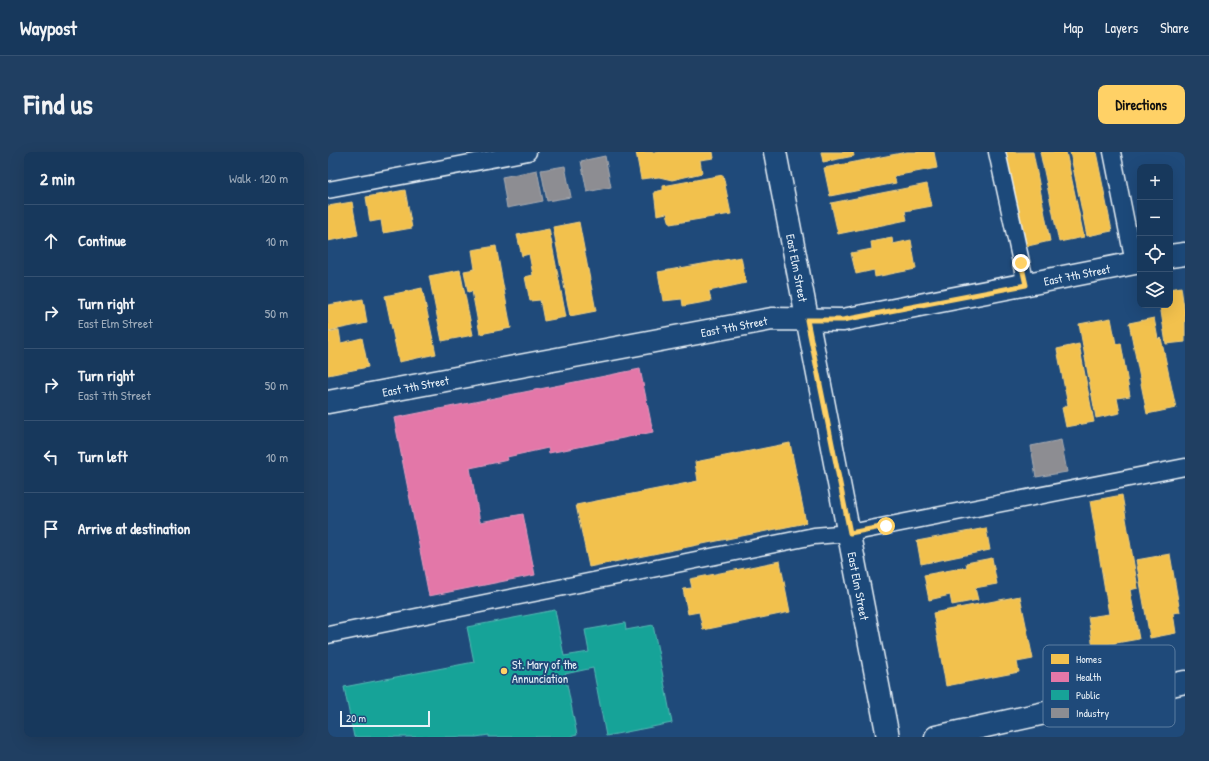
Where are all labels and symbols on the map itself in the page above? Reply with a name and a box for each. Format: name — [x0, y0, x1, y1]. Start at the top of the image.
street label: East Elm Street — [782, 232, 812, 304]
route end — [1012, 254, 1030, 272]
street label: East 7th Street — [1042, 259, 1112, 289]
street label: East 7th Street — [699, 311, 770, 341]
street label: East 7th Street — [381, 371, 451, 400]
route start — [877, 517, 895, 535]
street label: East Elm Street — [844, 550, 874, 622]
legend — [1043, 645, 1175, 727]
text: Homes — [1076, 652, 1102, 666]
place label: St. Mary of the Annunciation — [512, 656, 577, 687]
marker: St. Mary of the Annunciation — [499, 666, 509, 676]
text: Health — [1076, 670, 1102, 684]
text: Public — [1076, 688, 1101, 702]
text: Industry — [1076, 706, 1110, 720]
scale bar — [340, 709, 430, 728]

